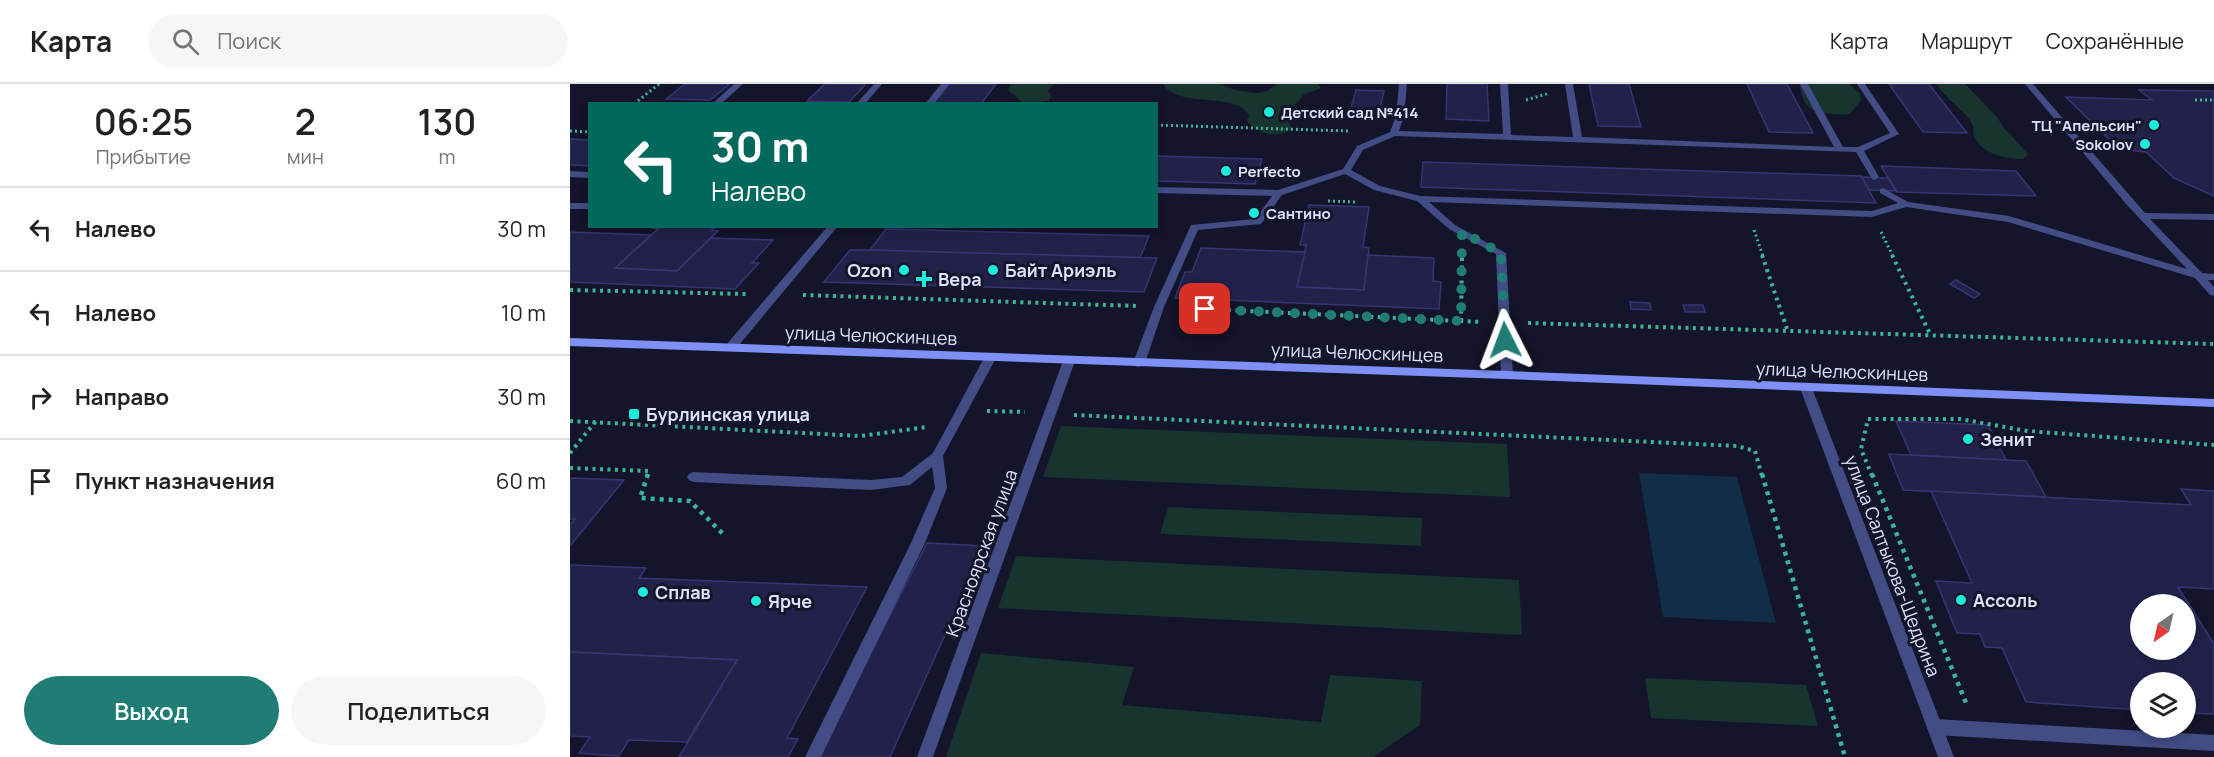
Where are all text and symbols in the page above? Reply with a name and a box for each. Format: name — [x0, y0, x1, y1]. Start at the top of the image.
search box — [148, 14, 568, 68]
text: Карта — [30, 22, 112, 60]
icon: search — [169, 25, 202, 58]
text: Поиск — [217, 26, 281, 56]
text: Карта — [1830, 27, 1888, 55]
text: Маршрут — [1921, 27, 2013, 55]
text: Сохранённые — [2046, 27, 2184, 55]
text: 06:25 — [94, 97, 193, 146]
text: 2 — [295, 97, 316, 146]
text: 130 — [417, 97, 476, 146]
place label: Детский сад №414 — [1281, 102, 1418, 123]
marker: Детский сад №414 — [1262, 105, 1276, 119]
place label: ТЦ "Апельсин" — [2032, 115, 2142, 136]
text: 30 m — [711, 117, 809, 175]
marker: ТЦ "Апельсин" — [2147, 118, 2161, 132]
icon: left — [612, 126, 690, 204]
place label: Sokolov — [2075, 134, 2133, 155]
marker: Sokolov — [2138, 137, 2152, 151]
text: Прибытие — [96, 143, 191, 170]
text: мин — [287, 143, 324, 170]
text: m — [438, 143, 455, 170]
place label: Perfecto — [1238, 161, 1301, 182]
marker: Perfecto — [1219, 164, 1233, 178]
text: Налево — [711, 172, 806, 209]
place label: Сантино — [1266, 203, 1331, 224]
marker: Сантино — [1247, 206, 1261, 220]
icon: left — [24, 213, 57, 246]
text: Налево — [75, 214, 156, 244]
text: 30 m — [497, 214, 546, 244]
place label: Ozon — [847, 258, 892, 282]
place label: Байт Ариэль — [1005, 258, 1117, 282]
marker: Ozon — [897, 263, 911, 277]
marker: Байт Ариэль — [986, 263, 1000, 277]
place label: Вера — [938, 267, 982, 291]
marker: Вера — [915, 270, 933, 288]
pin — [1179, 283, 1230, 334]
icon: arrive — [1188, 292, 1221, 325]
icon: left — [24, 297, 57, 330]
text: Налево — [75, 298, 156, 328]
text: 10 m — [501, 298, 546, 328]
position arrow — [1473, 308, 1537, 372]
street label: улица Челюскинцев — [785, 320, 958, 350]
street label: улица Челюскинцев — [1271, 337, 1444, 367]
street label: улица Челюскинцев — [1756, 356, 1929, 386]
icon: right — [24, 381, 57, 414]
text: Направо — [75, 382, 169, 412]
text: 30 m — [497, 382, 546, 412]
place label: Бурлинская улица — [646, 402, 810, 426]
marker: Бурлинская улица — [627, 407, 641, 421]
place label: Зенит — [1980, 427, 2035, 451]
marker: Зенит — [1961, 432, 1975, 446]
street label: улица Салтыкова-Щедрина — [1840, 452, 1946, 680]
icon: arrive — [24, 465, 57, 498]
text: Пункт назначения — [75, 466, 275, 496]
text: 60 m — [496, 466, 546, 496]
street label: Красноярская улица — [940, 466, 1022, 640]
place label: Сплав — [655, 580, 711, 604]
marker: Сплав — [636, 585, 650, 599]
place label: Ассоль — [1973, 588, 2038, 612]
place label: Ярче — [768, 589, 812, 613]
marker: Ассоль — [1954, 593, 1968, 607]
marker: Ярче — [749, 594, 763, 608]
north arrow — [2130, 594, 2196, 660]
map controls — [2130, 594, 2196, 738]
button: layers — [2130, 672, 2196, 738]
button: Выход — [24, 676, 279, 745]
button: Поделиться — [291, 676, 546, 745]

